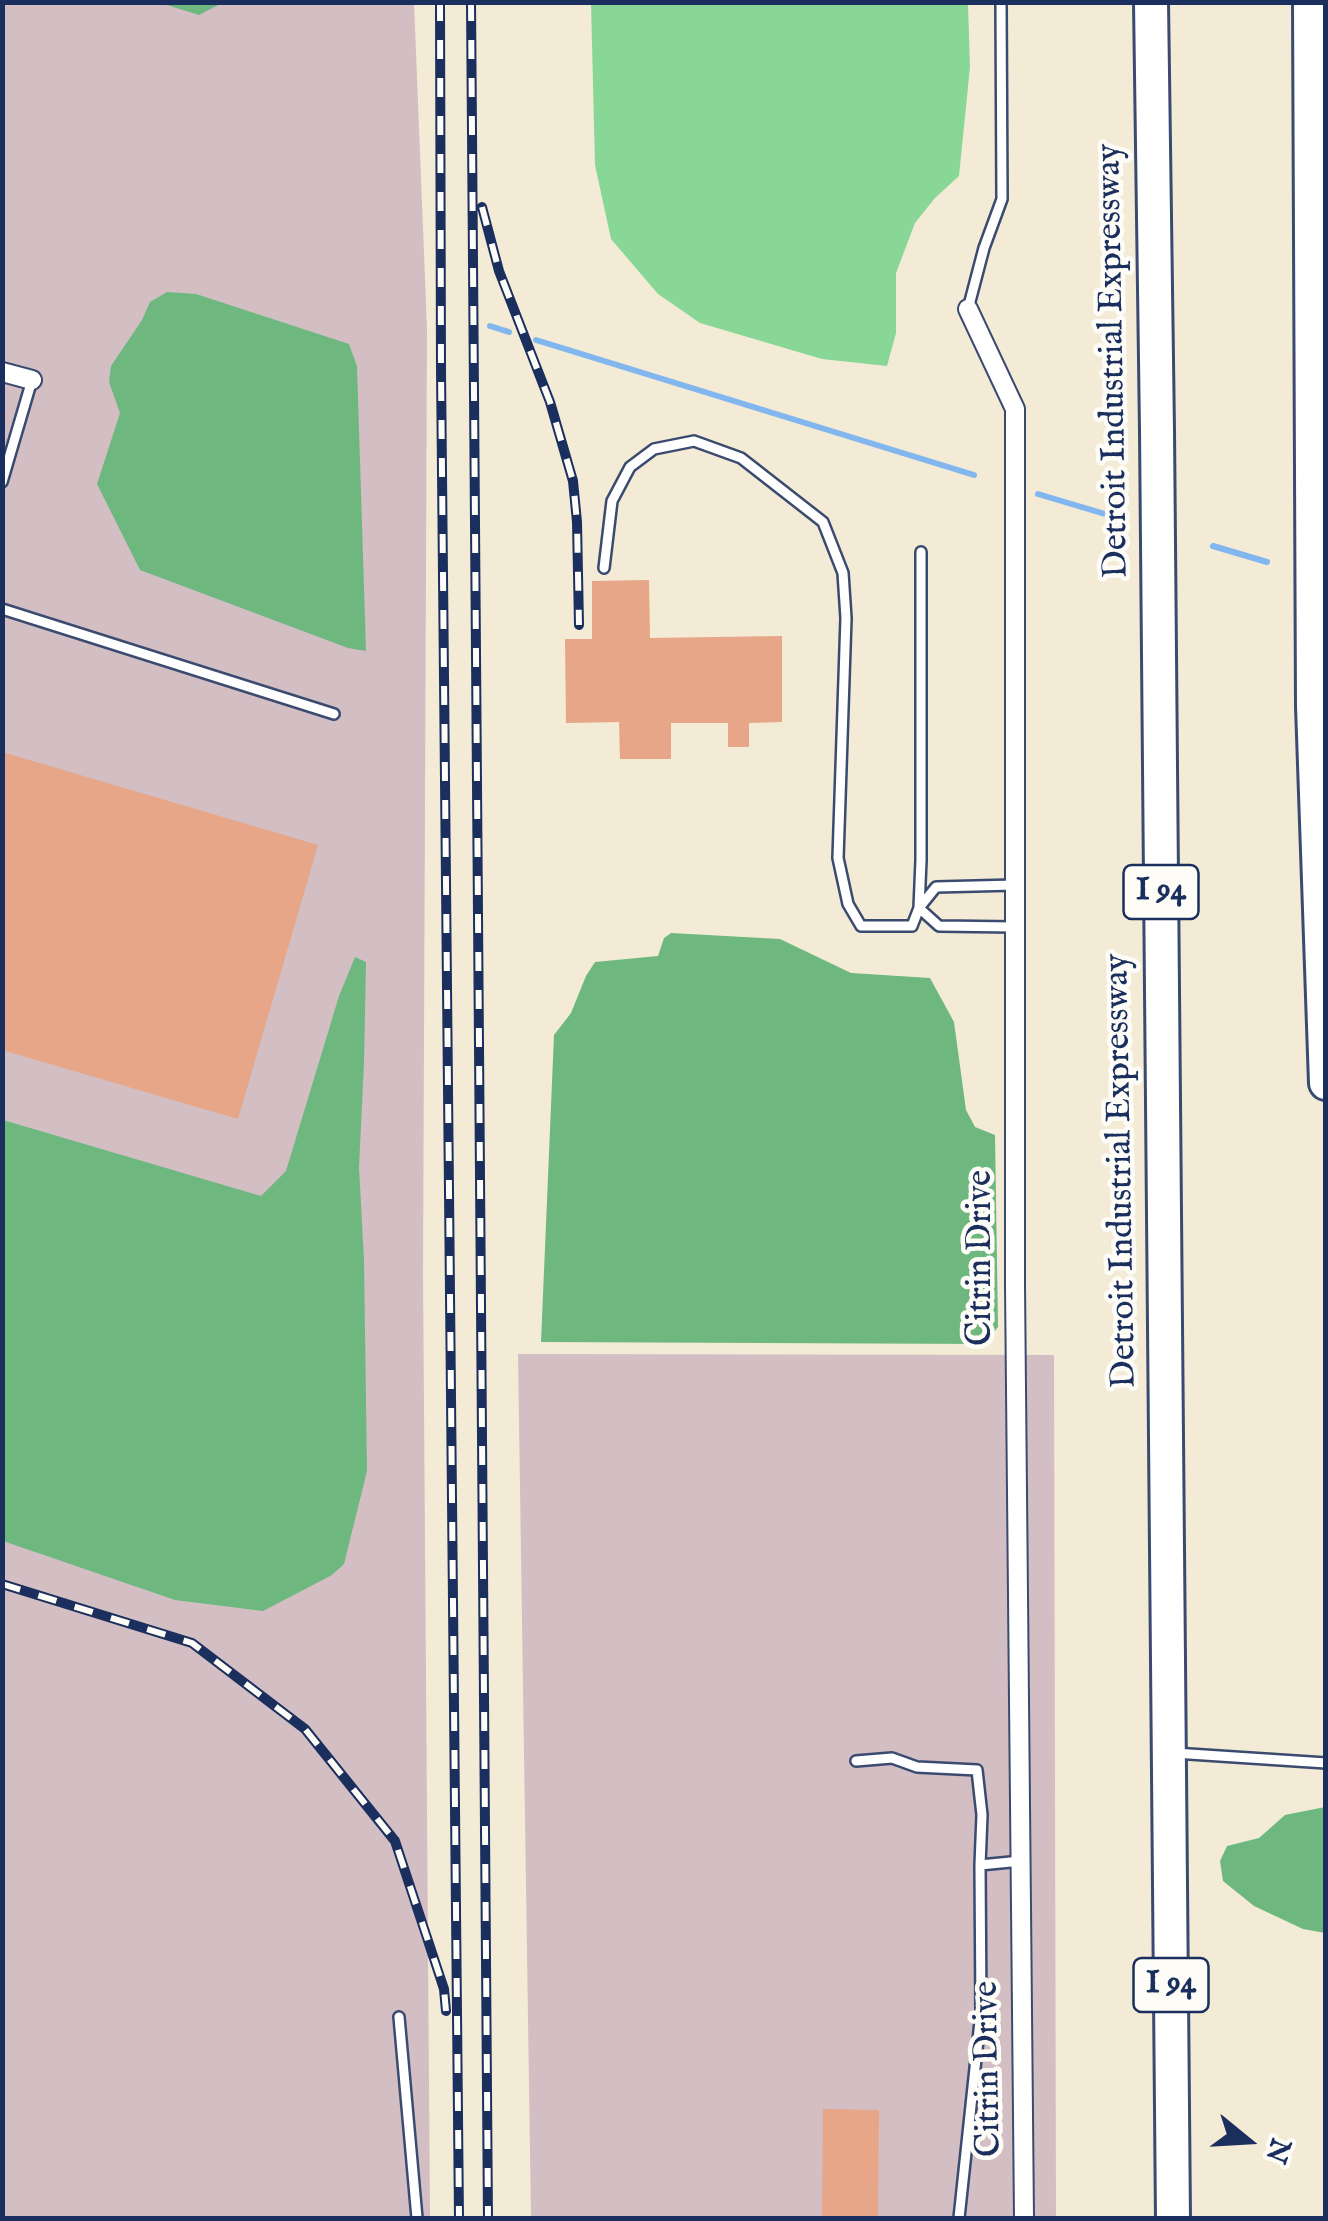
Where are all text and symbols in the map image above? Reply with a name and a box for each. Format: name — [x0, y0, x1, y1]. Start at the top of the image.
street label: Detroit Industrial Expressway — [1090, 143, 1140, 579]
road number: I 94 — [1124, 865, 1198, 919]
street label: Detroit Industrial Expressway — [1098, 953, 1148, 1389]
street label: Citrin Drive — [962, 1170, 1004, 1346]
road number: I 94 — [1134, 1958, 1208, 2012]
street label: Citrin Drive — [967, 1981, 1013, 2157]
north arrow — [1198, 2091, 1298, 2191]
text: N — [1257, 2133, 1297, 2167]

